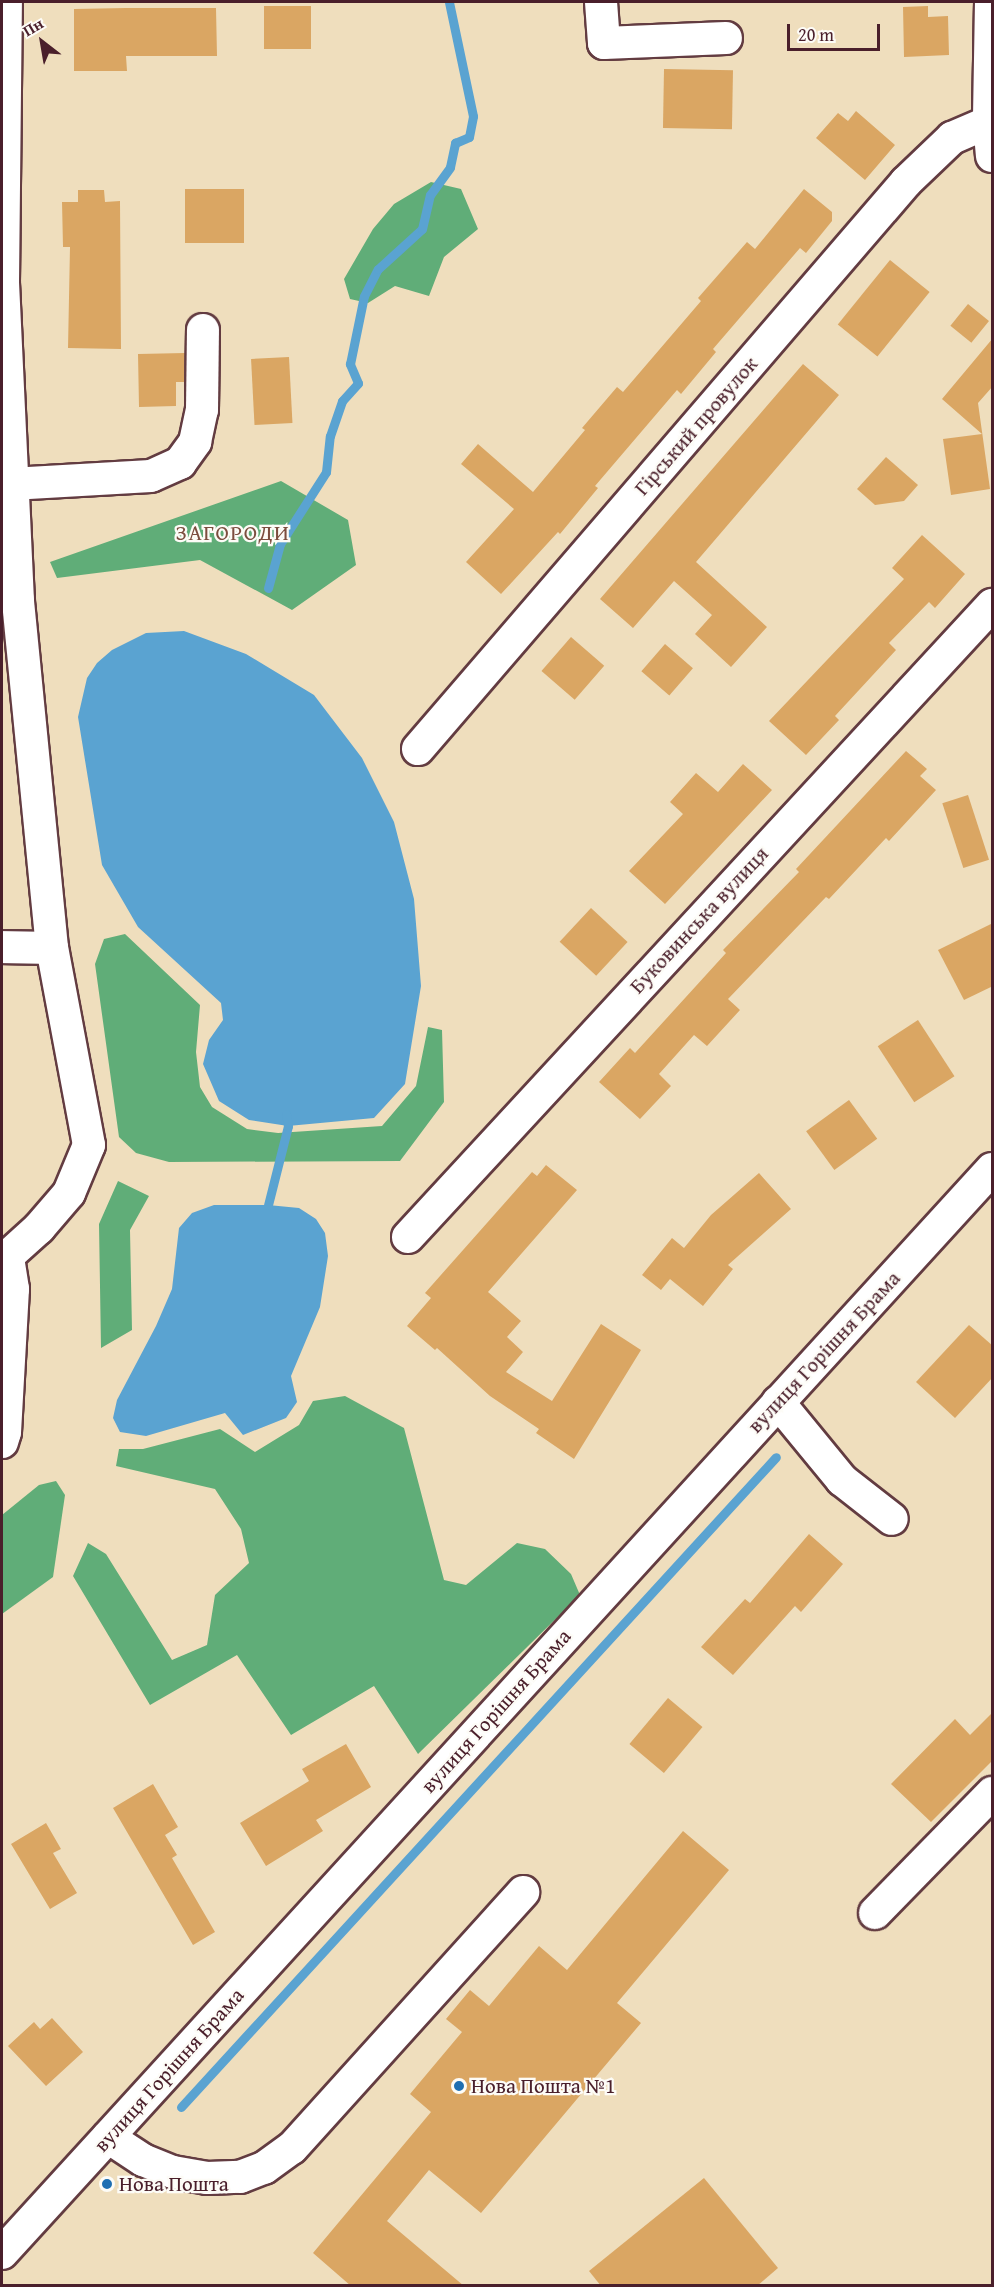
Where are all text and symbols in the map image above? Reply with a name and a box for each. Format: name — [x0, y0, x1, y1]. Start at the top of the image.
text: Пн — [18, 11, 48, 42]
north arrow — [12, 12, 72, 72]
scale bar — [790, 12, 883, 50]
text: 20 m — [798, 21, 834, 48]
street label: Гірський провулок — [629, 352, 763, 500]
district label: ЗАГОРОДИ — [176, 520, 290, 546]
street label: Буковинська вулиця — [624, 841, 774, 999]
street label: вулиця Горішня Брама — [743, 1266, 905, 1438]
street label: вулиця Горішня Брама — [416, 1624, 576, 1798]
street label: вулиця Горішня Брама — [89, 1983, 249, 2157]
place label: Нова Пошта №1 — [471, 2073, 615, 2099]
marker: Нова Пошта №1 — [452, 2079, 466, 2093]
place label: Нова Пошта — [119, 2171, 229, 2197]
marker: Нова Пошта — [100, 2177, 114, 2191]

